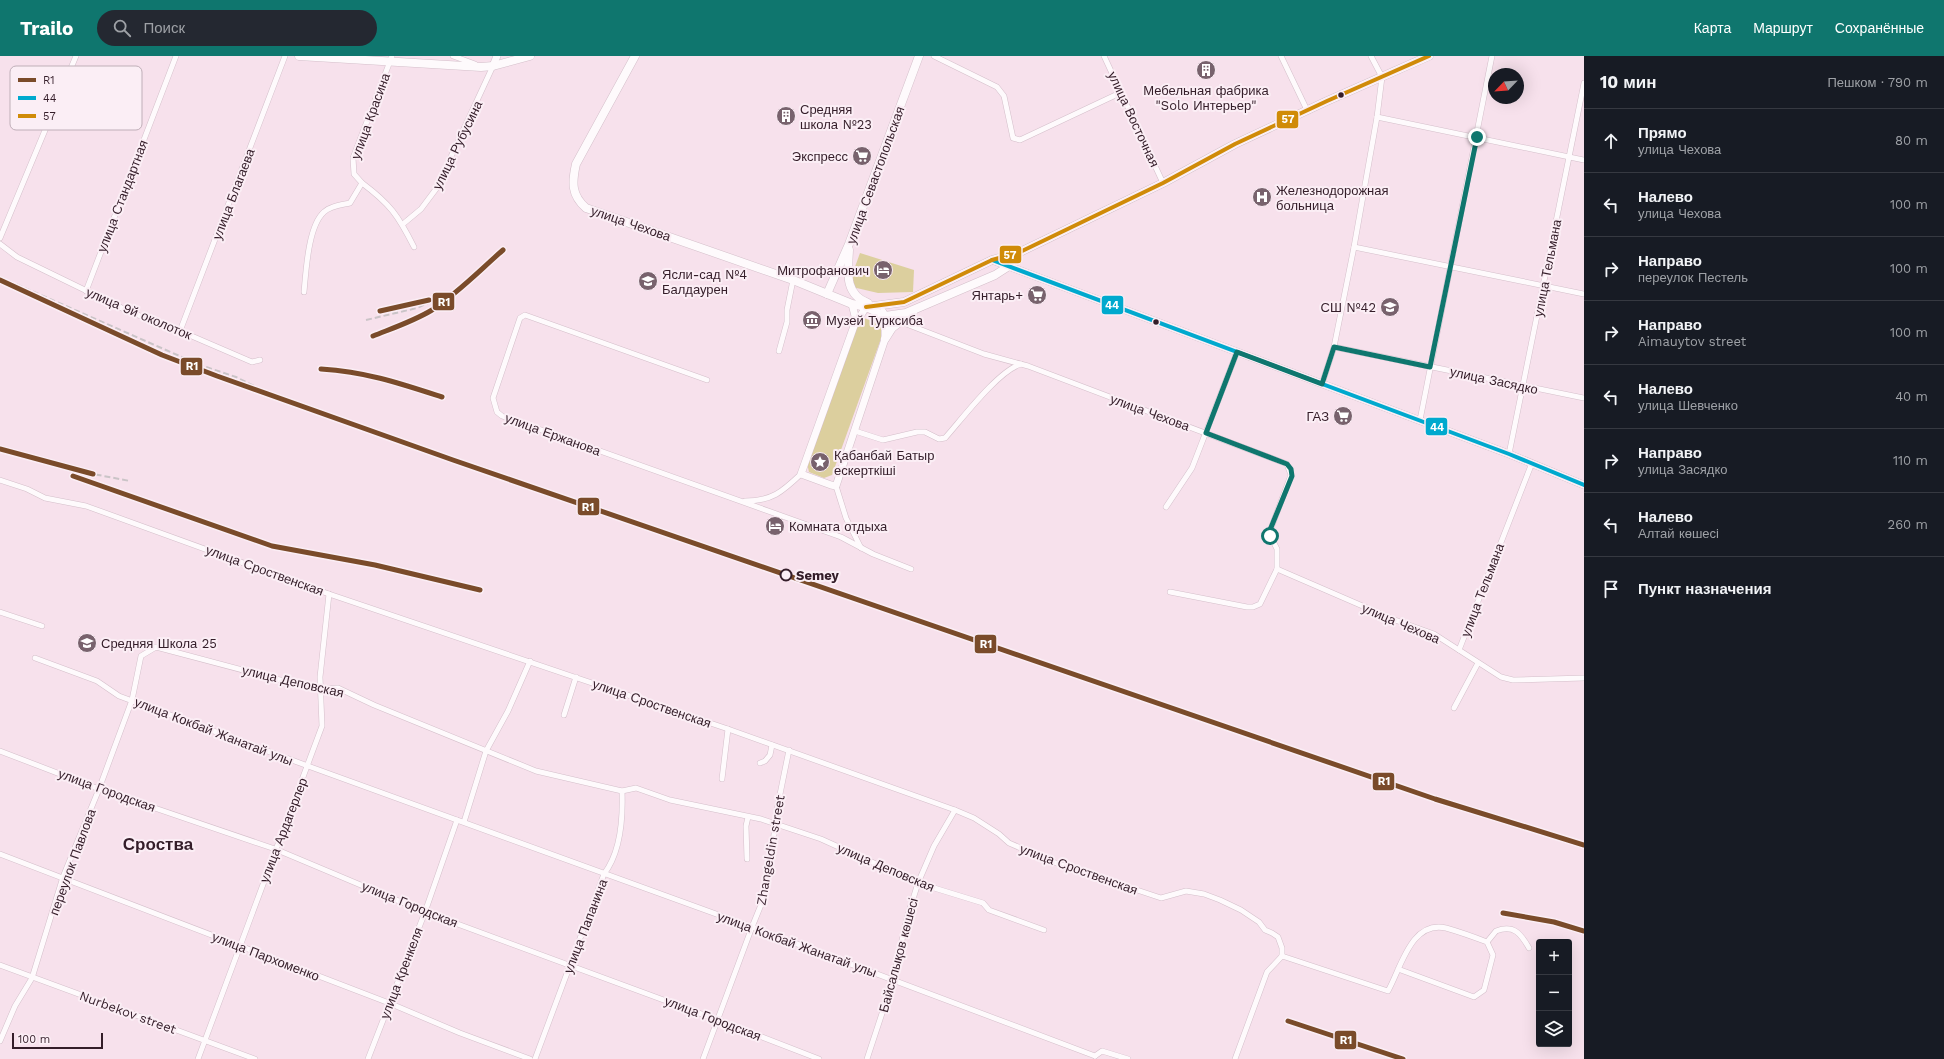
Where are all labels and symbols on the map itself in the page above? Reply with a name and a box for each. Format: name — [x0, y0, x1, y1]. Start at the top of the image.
building icon: Мебельная фабрика "Solo Интерьер" — [1195, 59, 1217, 81]
legend — [10, 66, 142, 130]
north arrow — [1488, 68, 1524, 104]
street label: улица Восточная — [1105, 69, 1162, 169]
street label: улица Красина — [348, 70, 393, 161]
text: R1 — [43, 74, 55, 87]
place label: Мебельная фабрика "Solo Интерьер" — [1143, 83, 1269, 113]
unlabelled marker — [1336, 90, 1346, 100]
text: 44 — [43, 92, 57, 105]
street label: улица Рубусина — [429, 98, 486, 192]
place label: Средняя школа №23 — [800, 102, 872, 132]
street label: улица Севастопольская — [844, 104, 907, 246]
building icon: Средняя школа №23 — [775, 105, 797, 127]
text: 57 — [43, 110, 56, 123]
line badge: 57 — [1276, 110, 1299, 129]
text: 57 — [1282, 113, 1295, 126]
route end — [1468, 128, 1486, 146]
street label: улица Стандартная — [94, 138, 151, 254]
supermarket icon: Экспресс — [851, 145, 873, 167]
street label: улица Благаева — [209, 146, 258, 242]
place label: Экспресс — [792, 149, 848, 164]
place label: Железнодорожная больница — [1276, 183, 1389, 213]
hospital icon: Железнодорожная больница — [1251, 186, 1273, 208]
street label: улица Чехова — [589, 203, 673, 244]
street label: улица Тельмана — [1531, 217, 1564, 318]
line badge: 57 — [999, 245, 1022, 264]
text: 57 — [1004, 249, 1017, 262]
hotel icon: Митрофанович — [872, 259, 894, 281]
place label: Митрофанович — [777, 263, 869, 278]
place label: Ясли-сад №4 Балдаурен — [662, 267, 747, 297]
school or university icon: Ясли-сад №4 Балдаурен — [637, 270, 659, 292]
street label: улица 9й околоток — [84, 284, 194, 343]
supermarket icon: Янтарь+ — [1026, 284, 1048, 306]
place label: Янтарь+ — [972, 288, 1023, 303]
line badge: R1 — [432, 292, 455, 311]
line badge: 44 — [1101, 295, 1124, 315]
text: R1 — [438, 296, 450, 309]
school or university icon: СШ №42 — [1379, 296, 1401, 318]
text: 44 — [1105, 299, 1119, 312]
place label: СШ №42 — [1321, 300, 1376, 315]
museum icon: Музей Турксиба — [801, 309, 823, 331]
place label: Музей Турксиба — [826, 313, 924, 328]
unlabelled marker — [1151, 317, 1161, 327]
line badge: R1 — [180, 357, 203, 376]
text: R1 — [186, 360, 198, 373]
street label: улица Засядко — [1449, 364, 1539, 397]
street label: улица Чехова — [1108, 391, 1192, 434]
supermarket icon: ГАЗ — [1332, 405, 1354, 427]
place label: ГАЗ — [1306, 409, 1329, 424]
street label: улица Ержанова — [503, 410, 603, 459]
line badge: 44 — [1425, 417, 1448, 436]
text: 44 — [1430, 421, 1444, 434]
place label: Қабанбай Батыр ескерткіші — [834, 448, 934, 478]
place icon: Қабанбай Батыр ескерткіші — [809, 451, 831, 473]
line badge: R1 — [577, 497, 600, 516]
text: R1 — [582, 501, 594, 514]
hotel icon: Комната отдыха — [764, 515, 786, 537]
place label: Комната отдыха — [789, 519, 888, 534]
route start — [1261, 527, 1279, 545]
street label: улица Тельмана — [1458, 541, 1508, 639]
street label: улица Сроственская — [204, 542, 326, 599]
marker: Semey — [779, 568, 793, 582]
place label: Semey — [796, 568, 839, 583]
street label: улица Чехова — [1360, 600, 1443, 647]
school or university icon: Средняя Школа 25 — [76, 632, 98, 654]
line badge: R1 — [974, 634, 997, 654]
place label: Средняя Школа 25 — [101, 636, 217, 651]
text: R1 — [980, 638, 992, 651]
street label: улица Деповская — [241, 662, 345, 700]
street label: улица Сроственская — [591, 676, 713, 731]
street label: улица Кокбай Жанатай улы — [133, 694, 295, 769]
street label: улица Городская — [56, 766, 157, 815]
line badge: R1 — [1372, 772, 1395, 791]
text: R1 — [1378, 775, 1390, 788]
street label: улица Ардагерлер — [257, 776, 310, 885]
street label: Zhangeldin street — [753, 793, 788, 906]
street label: переулок Павлова — [46, 806, 99, 917]
district label: Сроства — [123, 834, 194, 854]
street label: улица Деповская — [835, 840, 937, 895]
street label: улица Сроственская — [1018, 841, 1140, 898]
street label: улица Папанина — [561, 876, 611, 975]
street label: улица Городская — [360, 878, 460, 931]
street label: Байсалықов көшесі — [876, 896, 921, 1014]
street label: улица Кокбай Жанатай улы — [715, 909, 879, 980]
street label: улица Кренкеля — [377, 925, 426, 1021]
street label: улица Пархоменко — [210, 929, 322, 984]
street label: Nurbekov street — [77, 988, 179, 1037]
street label: улица Городская — [662, 993, 763, 1044]
line badge: R1 — [1334, 1030, 1357, 1050]
scale bar — [12, 1031, 103, 1050]
text: R1 — [1340, 1034, 1352, 1047]

